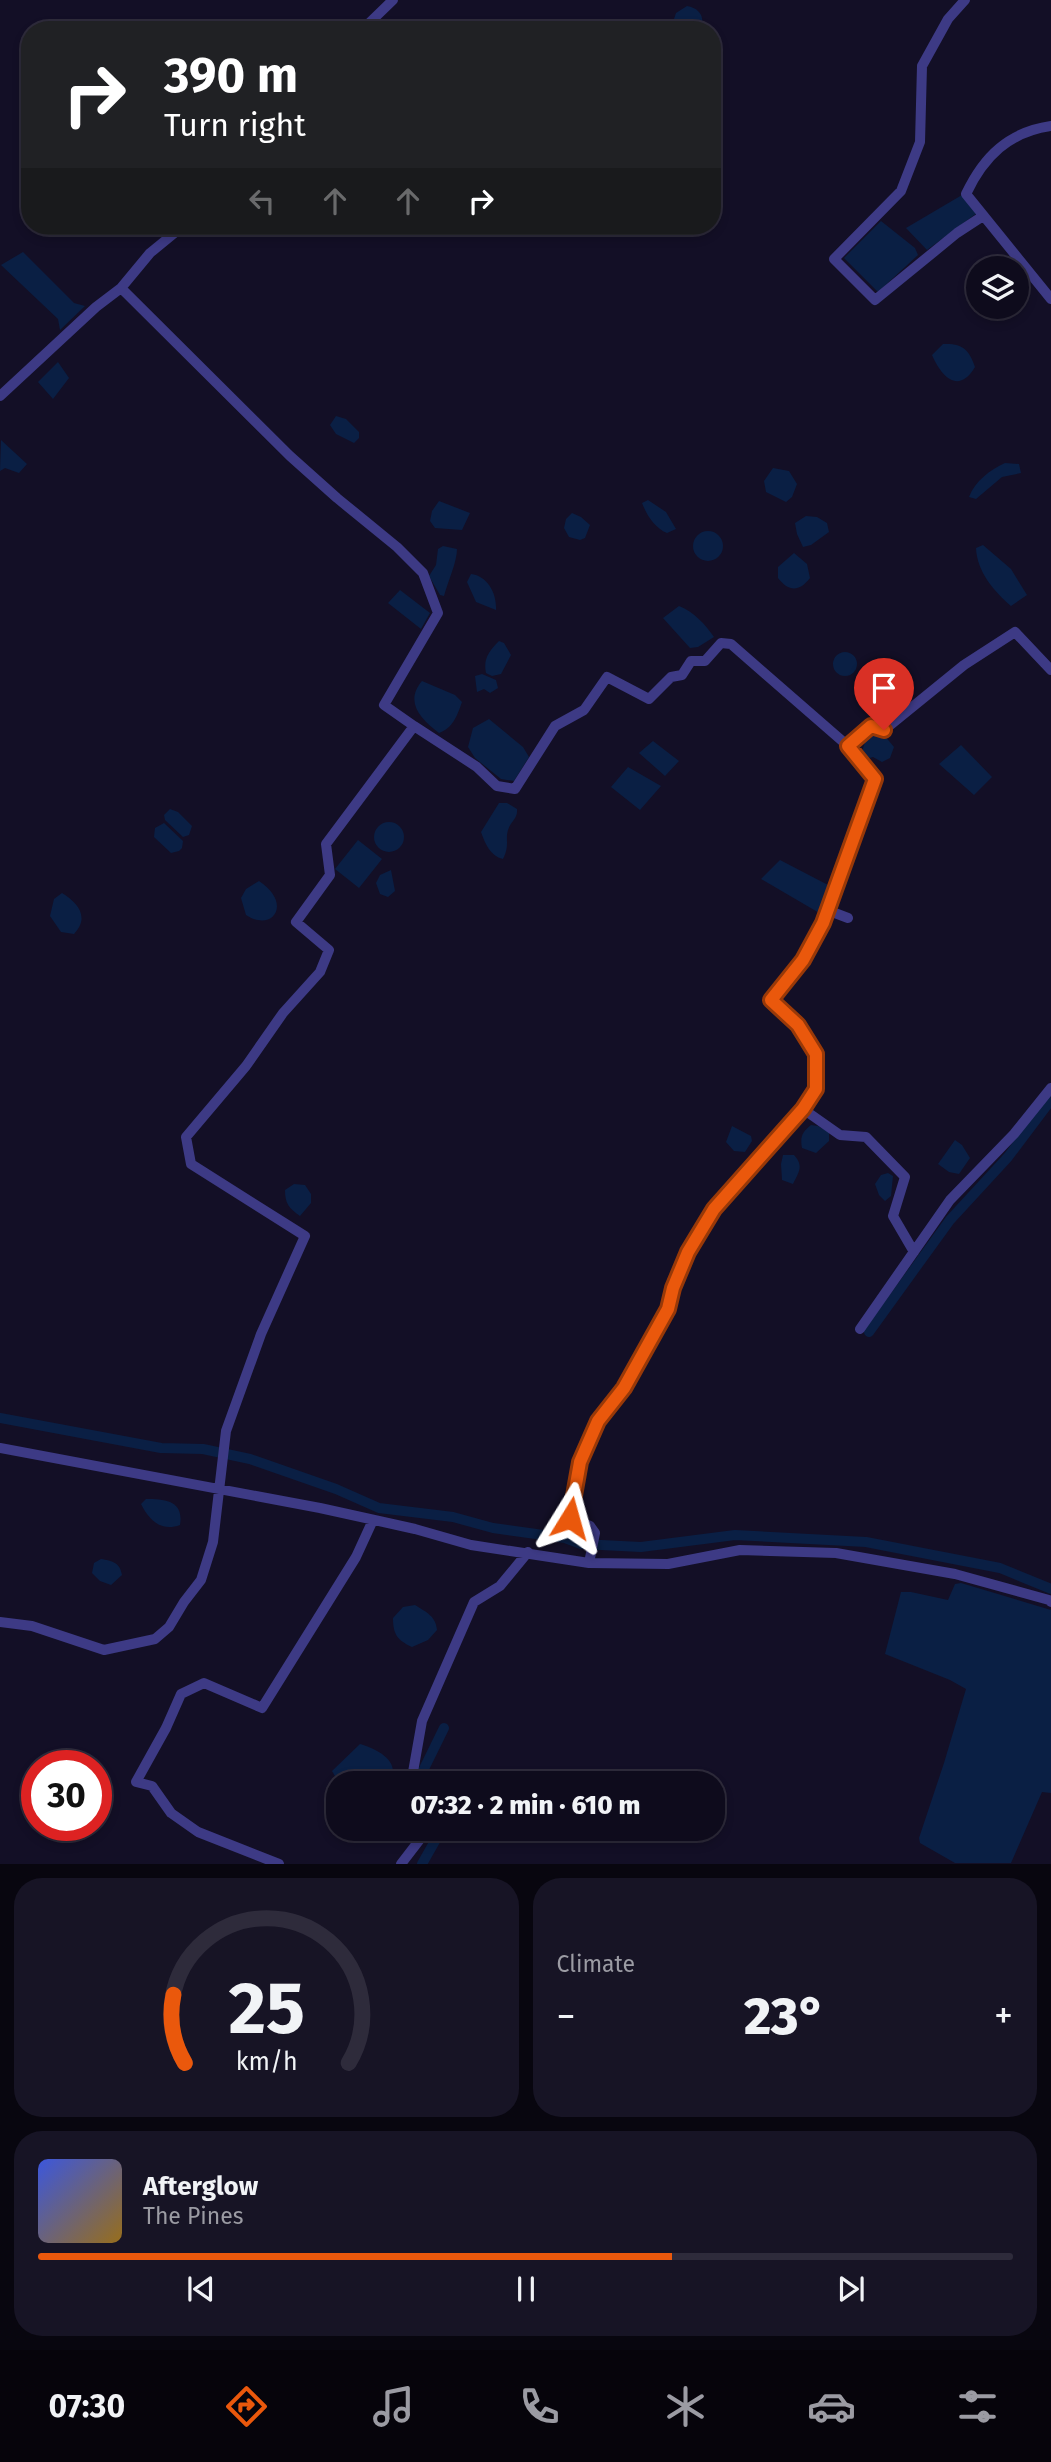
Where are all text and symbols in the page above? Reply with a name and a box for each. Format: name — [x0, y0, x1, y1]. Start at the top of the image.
text: 390 m — [164, 46, 298, 105]
icon: right — [49, 49, 140, 140]
text: Turn right — [164, 106, 306, 144]
icon: left — [243, 182, 281, 220]
icon: ahead — [316, 182, 354, 220]
icon: ahead — [389, 182, 427, 220]
icon: right — [462, 182, 500, 220]
map controls — [966, 256, 1029, 319]
button: layers — [966, 256, 1029, 319]
pin — [854, 658, 914, 730]
icon: arrive — [865, 669, 903, 707]
position arrow — [533, 1481, 607, 1555]
speed limit sign: 30 — [21, 1750, 112, 1841]
text: 07:32 · 2 min · 610 m — [411, 1790, 640, 1821]
text: Climate — [557, 1950, 635, 1978]
text: 25 — [228, 1966, 305, 2053]
text: 23° — [744, 1985, 825, 2048]
text: − — [557, 1993, 576, 2039]
text: + — [994, 1993, 1013, 2039]
text: km/h — [235, 2047, 297, 2077]
text: Afterglow — [143, 2171, 258, 2202]
text: The Pines — [143, 2202, 244, 2230]
icon: previous — [182, 2270, 220, 2308]
icon: pause — [507, 2270, 545, 2308]
icon: next — [832, 2270, 870, 2308]
icon: directions — [222, 2382, 271, 2431]
icon: music — [369, 2382, 418, 2431]
icon: phone — [515, 2382, 564, 2431]
icon: climate — [661, 2382, 710, 2431]
icon: car — [807, 2382, 856, 2431]
icon: filters — [953, 2382, 1002, 2431]
text: 07:30 — [49, 2387, 125, 2425]

